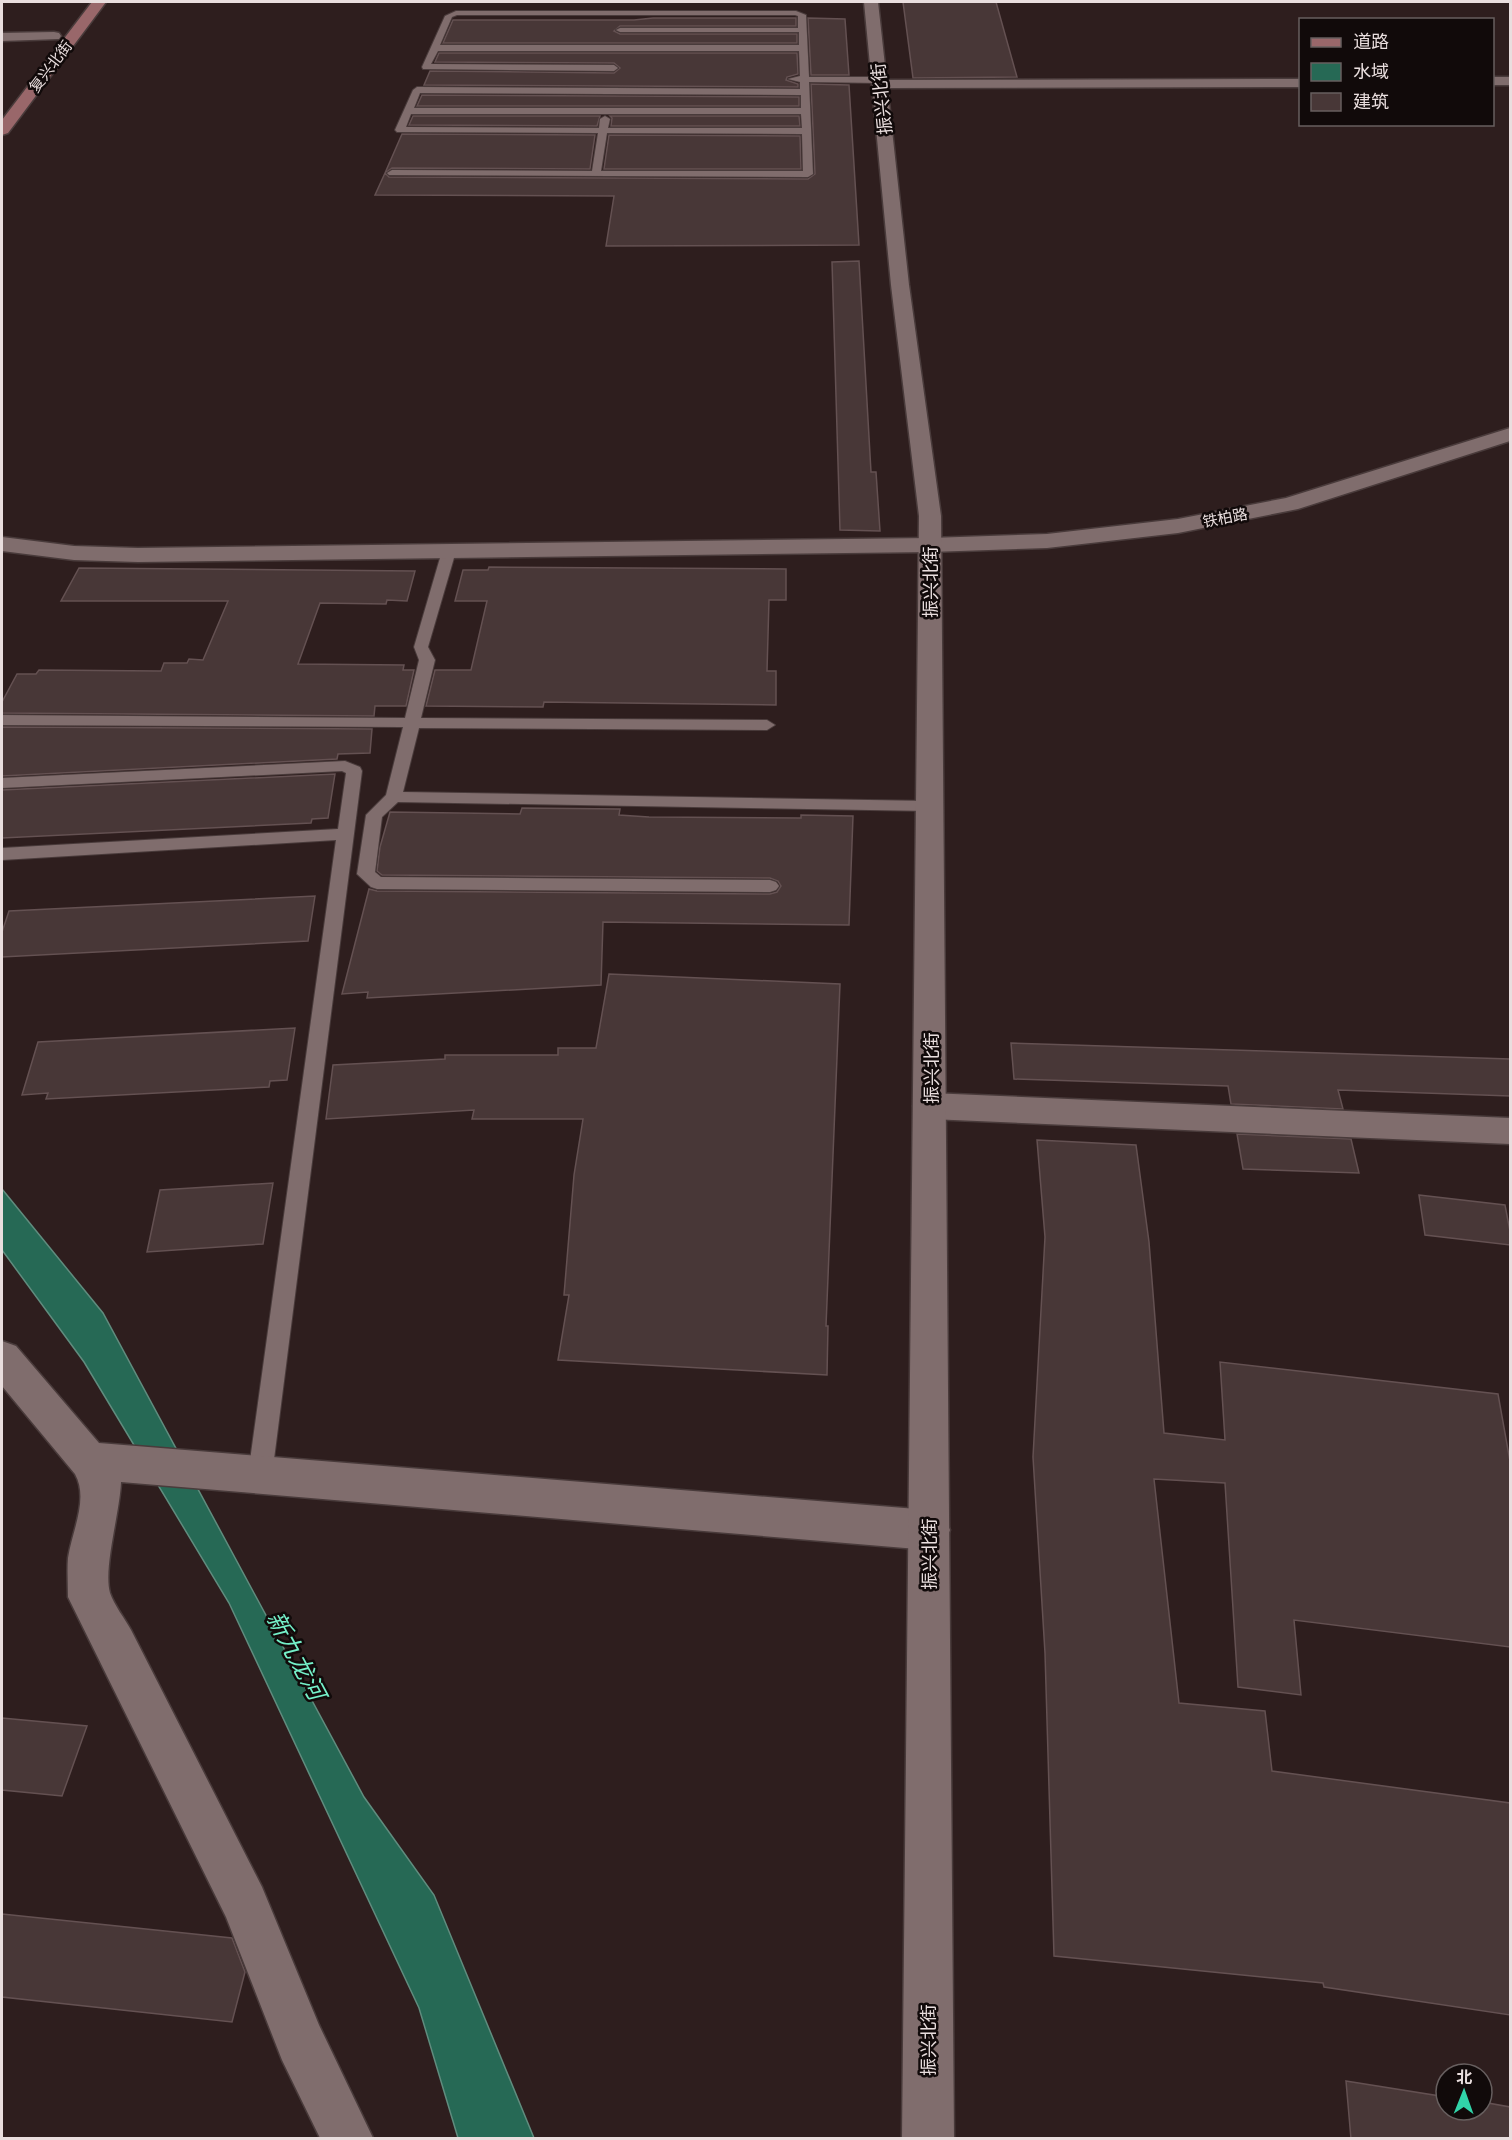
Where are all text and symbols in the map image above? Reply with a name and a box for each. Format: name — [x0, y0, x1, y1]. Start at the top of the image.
legend — [1299, 18, 1494, 126]
text: 道路 — [1353, 29, 1389, 53]
street label: 复兴北街 — [24, 36, 76, 96]
text: 水域 — [1353, 59, 1389, 83]
street label: 振兴北街 — [865, 62, 897, 136]
text: 建筑 — [1353, 89, 1389, 113]
street label: 铁柏路 — [1201, 503, 1249, 531]
street label: 振兴北街 — [918, 546, 942, 618]
street label: 振兴北街 — [919, 1032, 943, 1104]
street label: 振兴北街 — [917, 1518, 941, 1590]
water label: 新九龙河 — [260, 1605, 336, 1709]
street label: 振兴北街 — [916, 2004, 940, 2076]
north arrow — [1434, 2062, 1494, 2122]
text: 北 — [1456, 2066, 1472, 2088]

